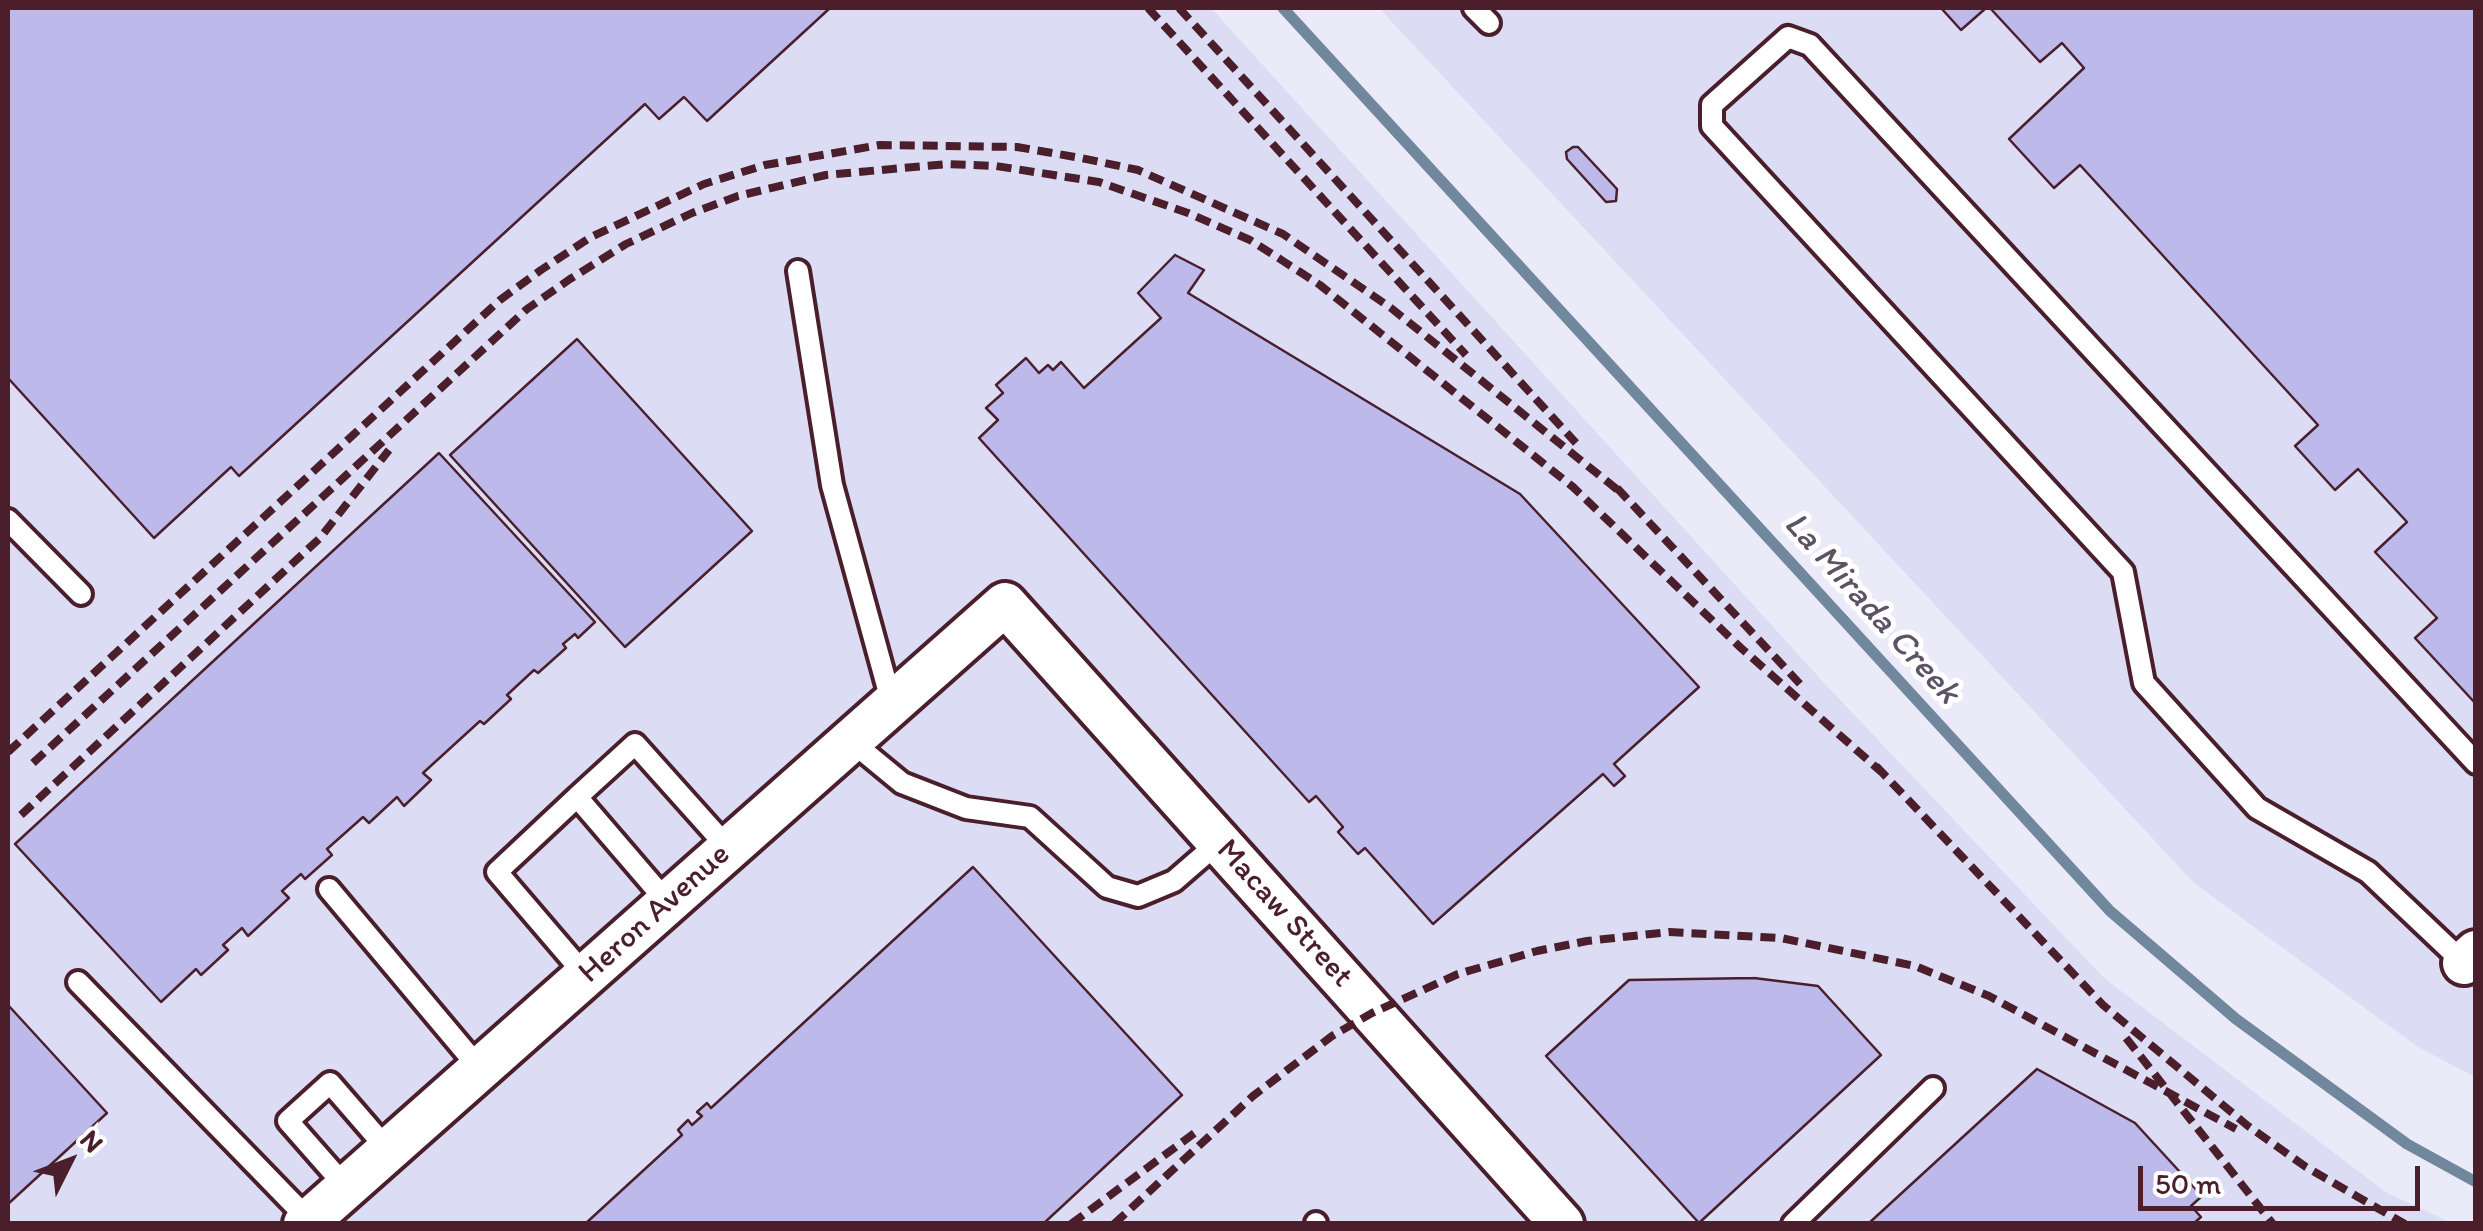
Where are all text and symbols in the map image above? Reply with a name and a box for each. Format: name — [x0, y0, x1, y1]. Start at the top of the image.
water label: La Mirada Creek — [1774, 505, 1968, 713]
street label: Macaw Street — [1207, 832, 1361, 996]
street label: Heron Avenue — [571, 836, 739, 992]
north arrow — [20, 1111, 120, 1211]
text: N — [73, 1123, 111, 1159]
scale bar — [2143, 1146, 2426, 1208]
text: 50 m — [2155, 1165, 2221, 1202]

